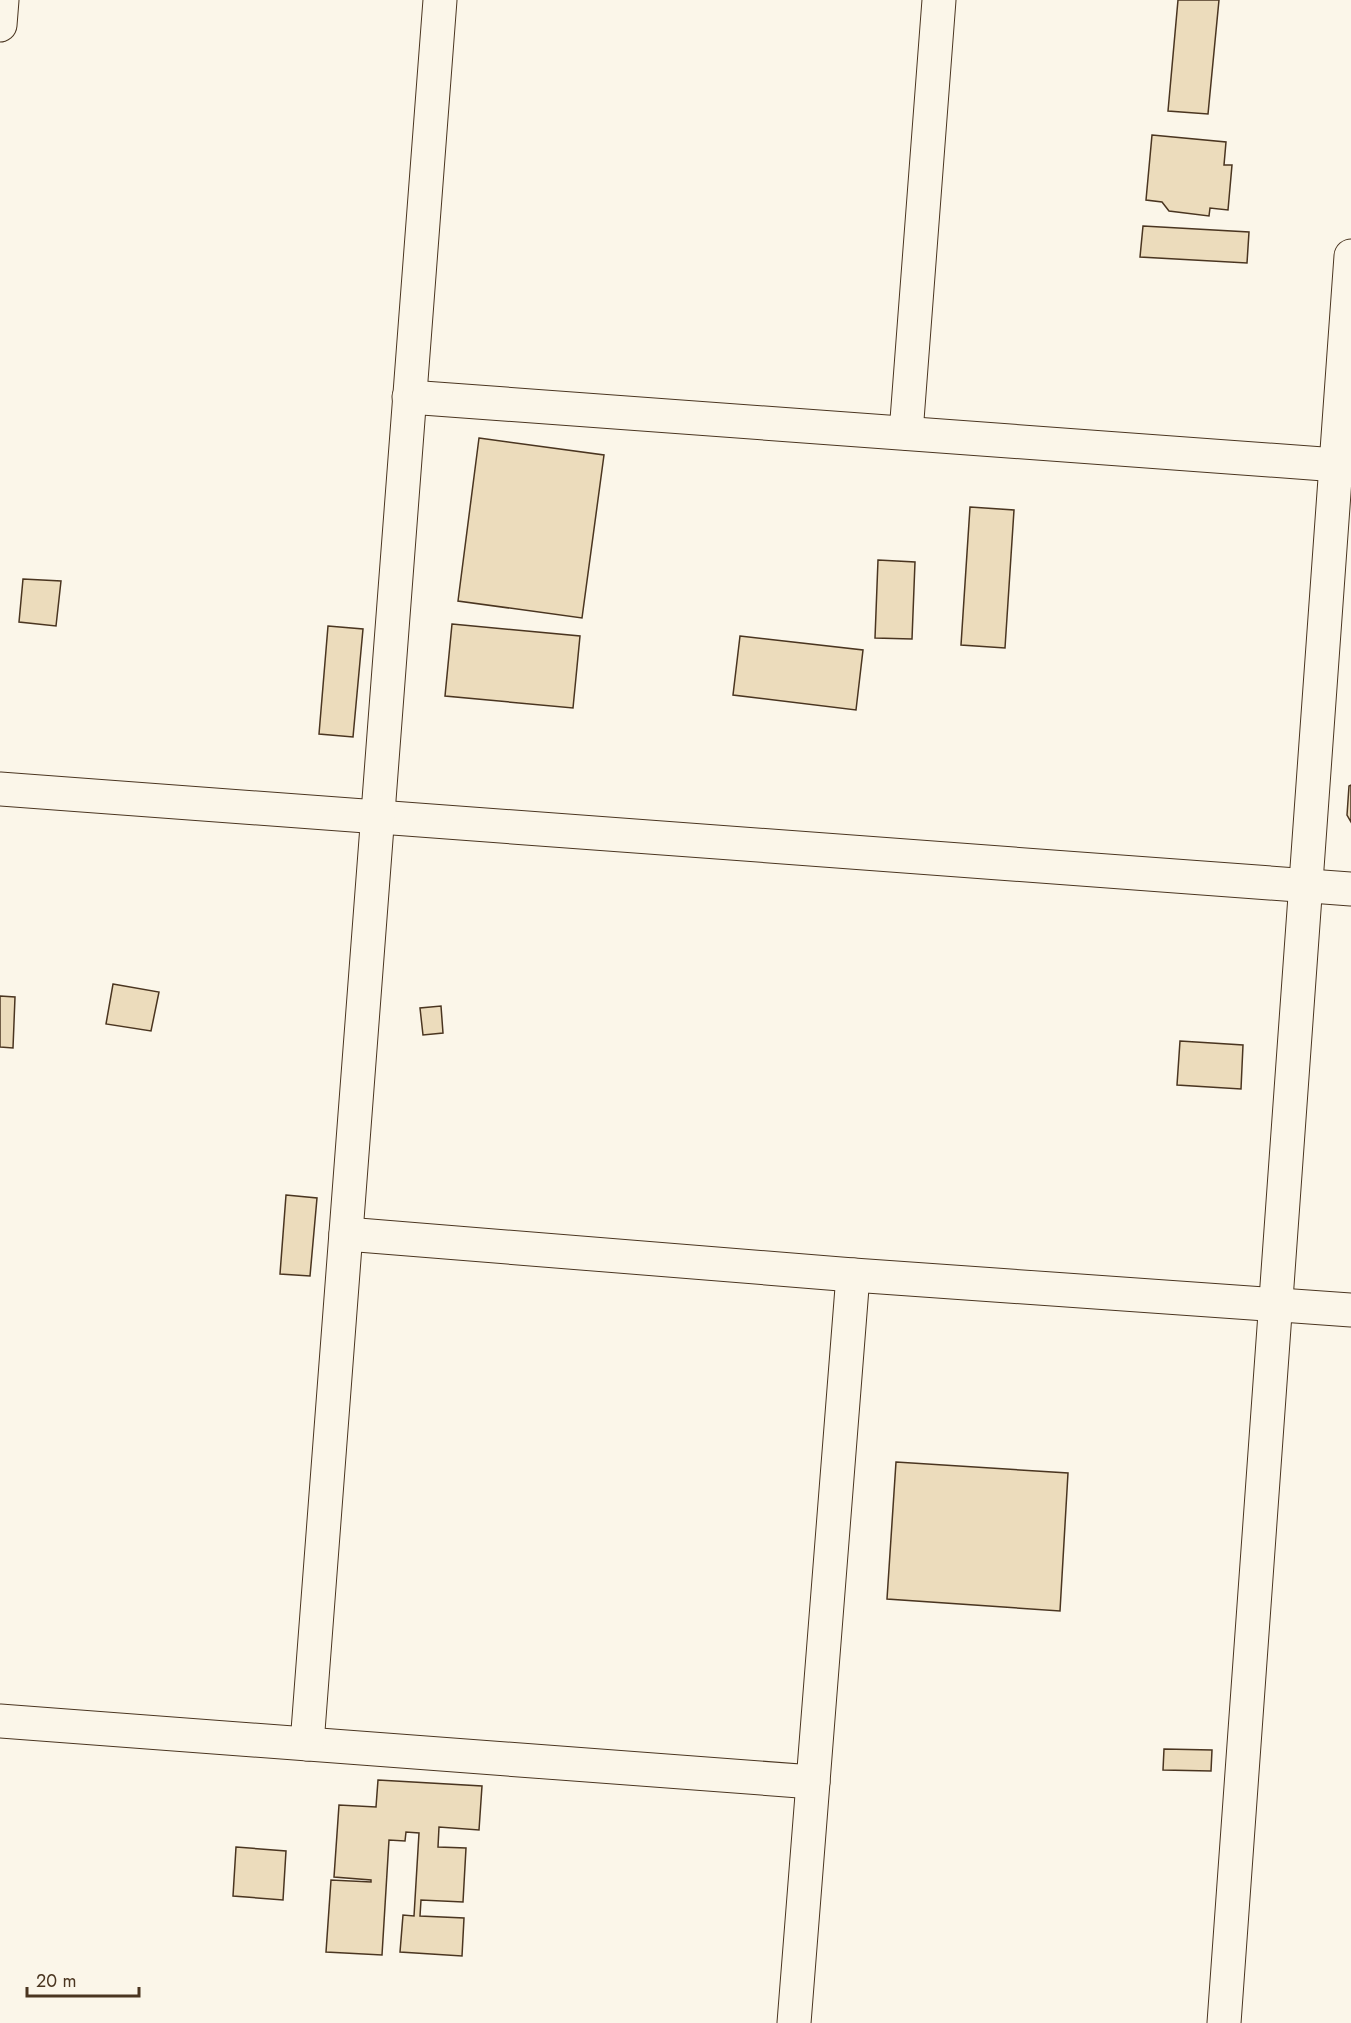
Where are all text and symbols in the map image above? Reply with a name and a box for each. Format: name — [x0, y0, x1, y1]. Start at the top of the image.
scale bar — [27, 1960, 140, 1998]
text: 20 m — [36, 1968, 76, 1994]

